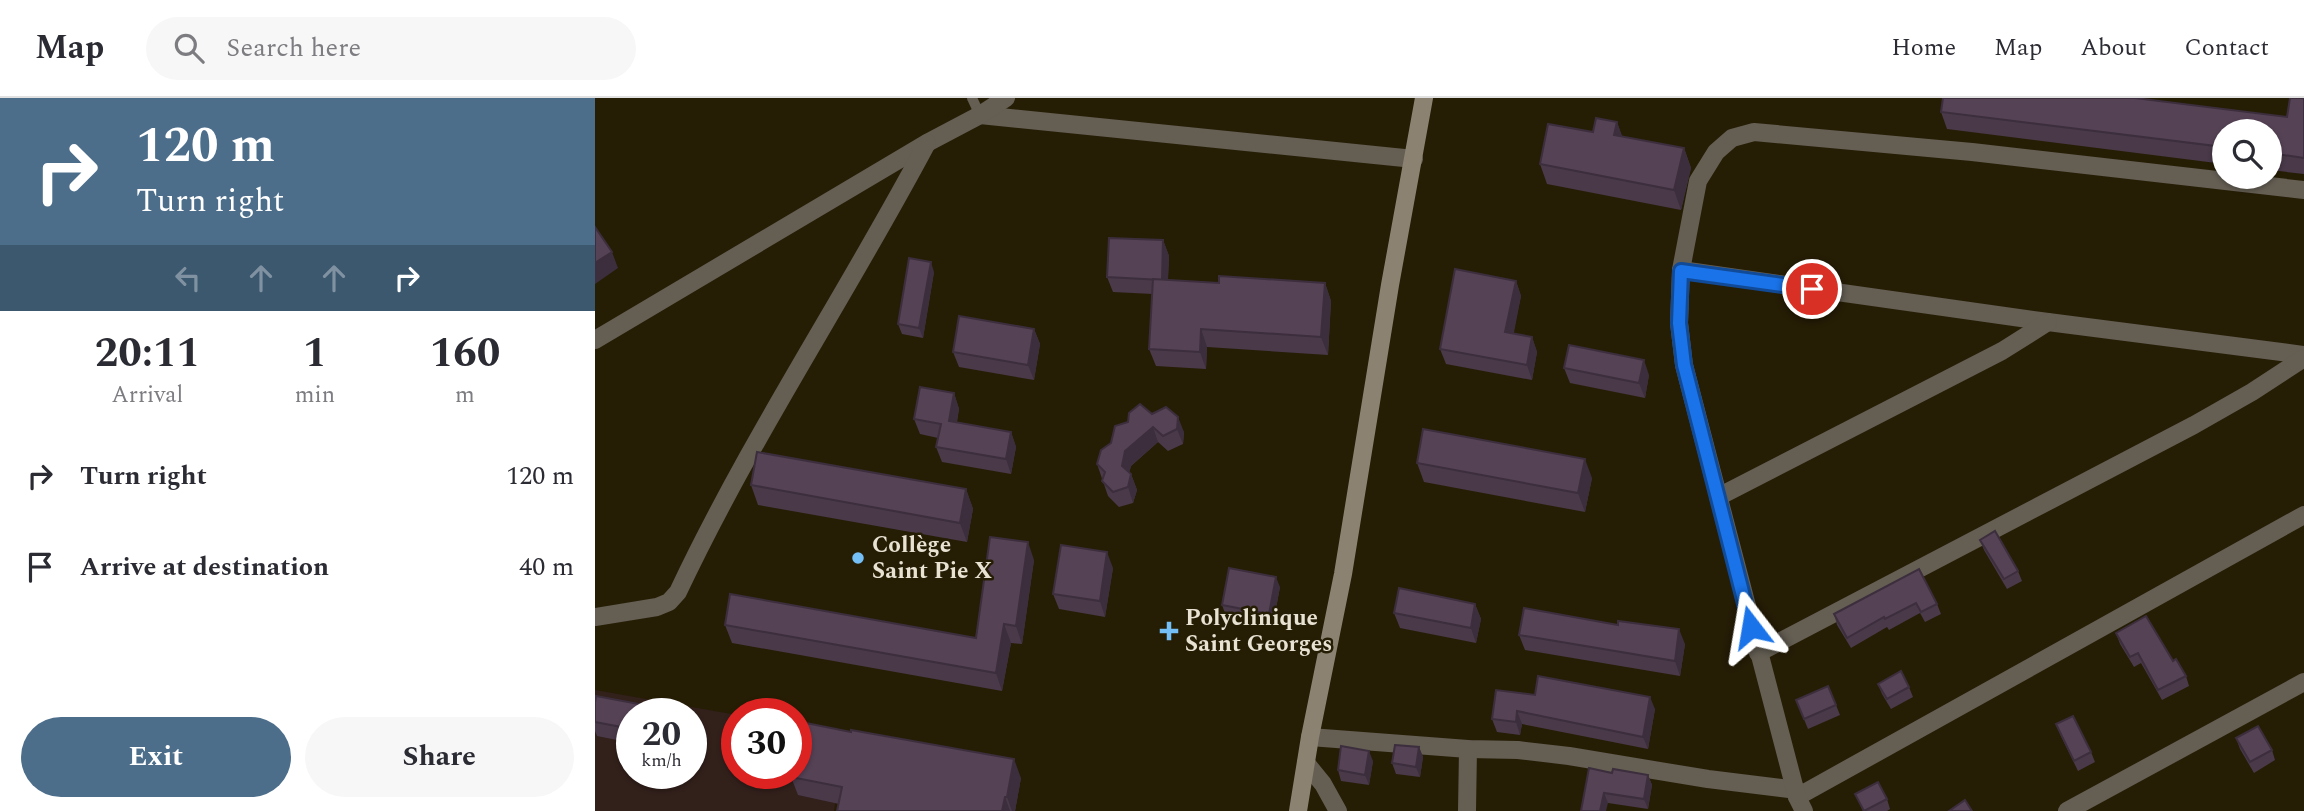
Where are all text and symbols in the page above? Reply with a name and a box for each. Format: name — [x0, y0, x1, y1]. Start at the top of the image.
search box — [146, 17, 636, 80]
text: Map — [35, 23, 104, 73]
text: Search here — [226, 28, 361, 68]
icon: search — [170, 29, 208, 67]
text: Home — [1891, 30, 1956, 66]
text: Map — [1994, 30, 2042, 66]
text: About — [2080, 30, 2146, 66]
text: Contact — [2184, 30, 2269, 66]
text: 120 m — [136, 109, 275, 184]
map controls — [2212, 119, 2282, 189]
button: search — [2212, 119, 2282, 189]
icon: right — [21, 126, 112, 217]
text: Turn right — [136, 177, 284, 226]
icon: left — [169, 259, 207, 297]
icon: ahead — [242, 259, 280, 297]
icon: ahead — [315, 259, 353, 297]
icon: right — [388, 259, 426, 297]
pin — [1782, 259, 1842, 319]
icon: arrive — [1793, 270, 1831, 308]
text: 20:11 — [95, 322, 200, 385]
text: 1 — [303, 322, 327, 385]
text: 160 — [430, 322, 500, 385]
text: Arrival — [112, 378, 183, 413]
text: min — [295, 378, 335, 413]
text: m — [455, 378, 475, 413]
text: Turn right — [80, 456, 207, 496]
text: 120 m — [506, 456, 574, 496]
icon: right — [21, 457, 59, 495]
place label: Collège Saint Pie X — [872, 528, 992, 589]
text: Arrive at destination — [80, 547, 329, 587]
text: 40 m — [519, 547, 574, 587]
icon: arrive — [21, 548, 59, 586]
marker: Collège Saint Pie X — [850, 550, 866, 566]
position arrow — [1714, 590, 1788, 664]
place label: Polyclinique Saint Georges — [1185, 601, 1332, 662]
marker: Polyclinique Saint Georges — [1159, 621, 1179, 641]
speed limit sign: 30 — [721, 698, 812, 789]
text: 20 — [642, 708, 681, 761]
button: Exit — [21, 717, 291, 797]
button: Share — [305, 717, 574, 797]
text: km/h — [641, 747, 682, 774]

